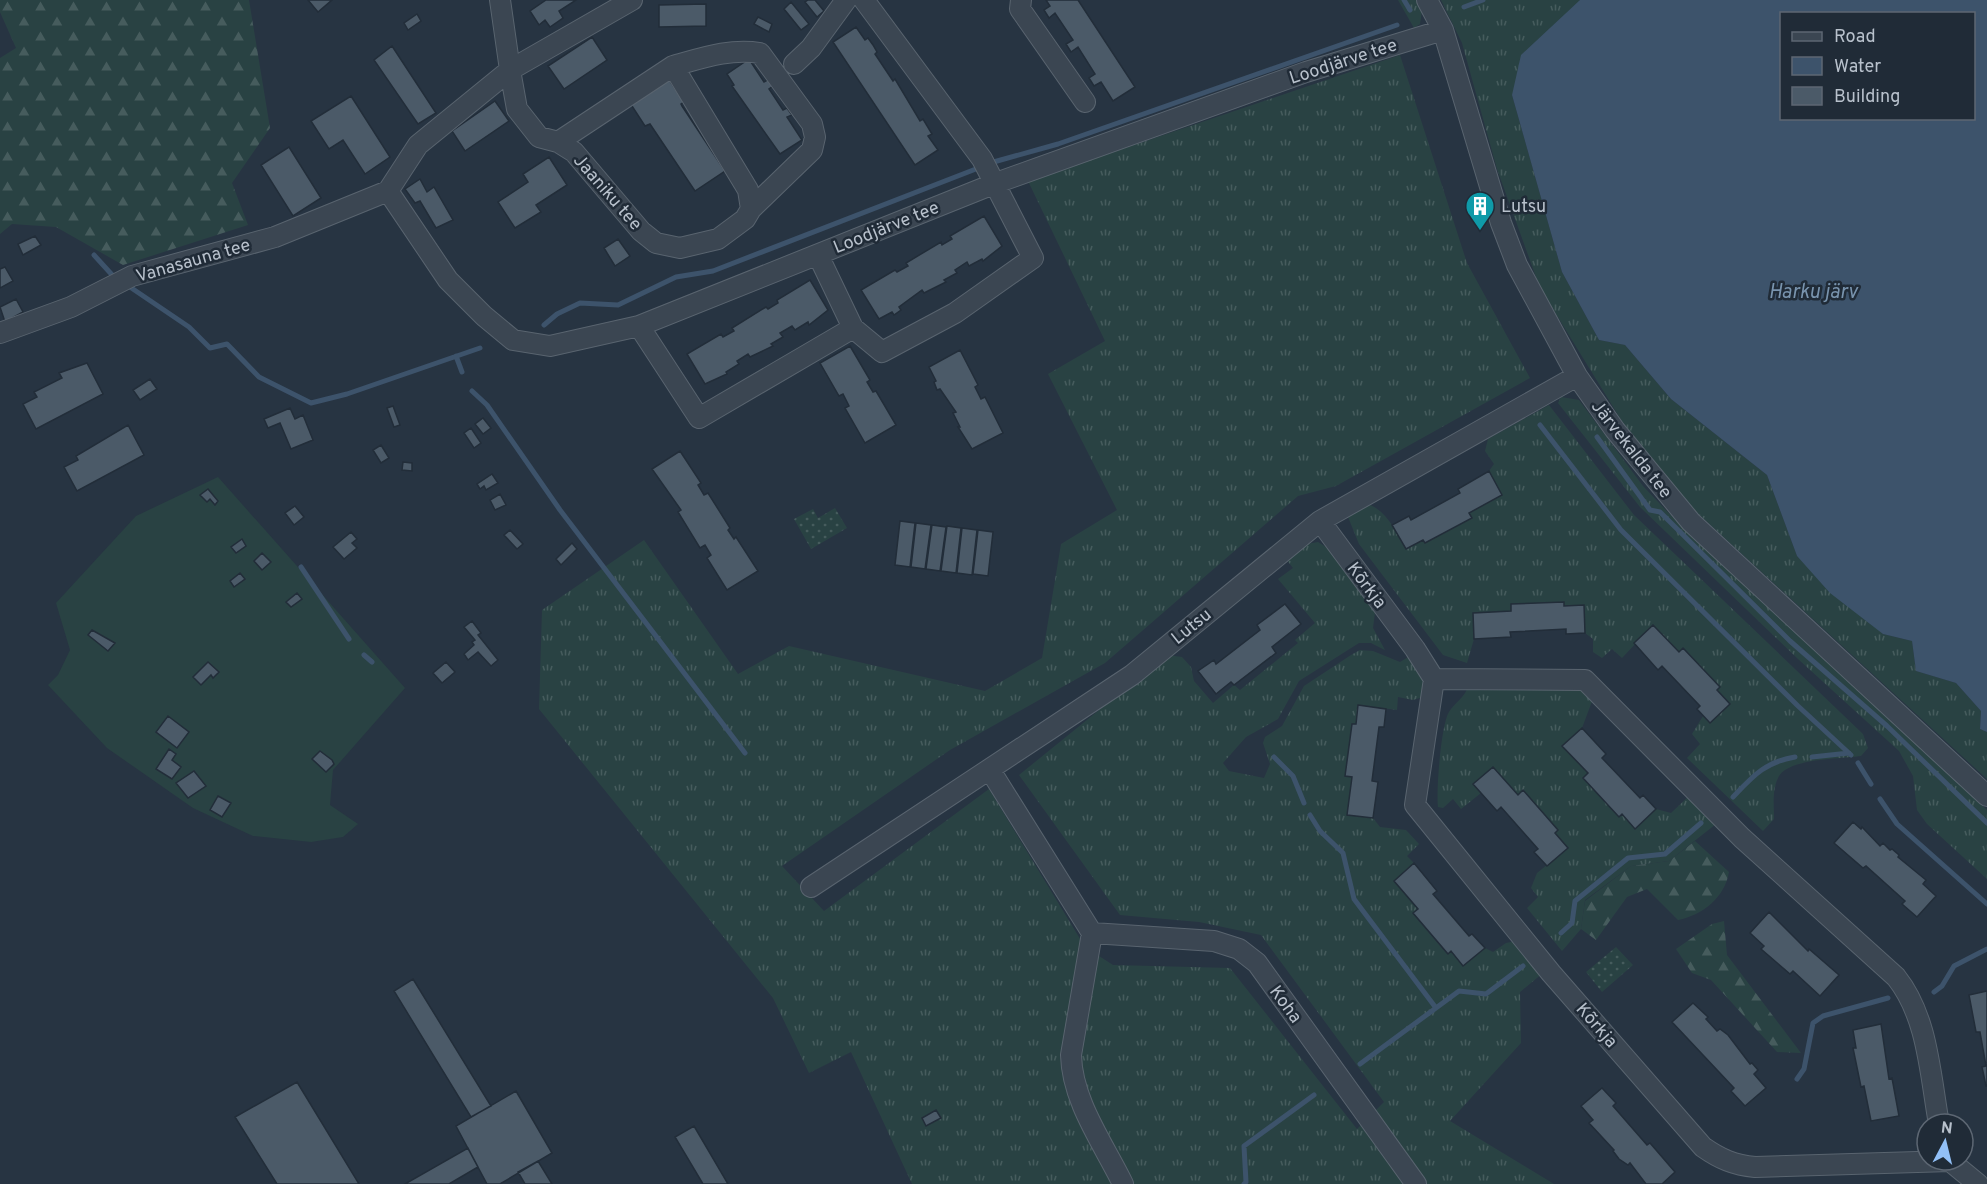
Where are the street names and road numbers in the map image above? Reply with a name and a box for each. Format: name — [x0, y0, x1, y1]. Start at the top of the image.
street label: Loodjärve tee — [1287, 34, 1400, 91]
street label: Jaaniku tee — [567, 150, 646, 236]
street label: Loodjärve tee — [830, 197, 943, 260]
street label: Vanasauna tee — [133, 234, 253, 289]
street label: Järvekalda tee — [1585, 396, 1676, 504]
street label: Kõrkja — [1341, 558, 1391, 614]
street label: Lutsu — [1167, 604, 1217, 650]
street label: Koha — [1263, 981, 1306, 1028]
street label: Kõrkja — [1570, 999, 1622, 1053]

